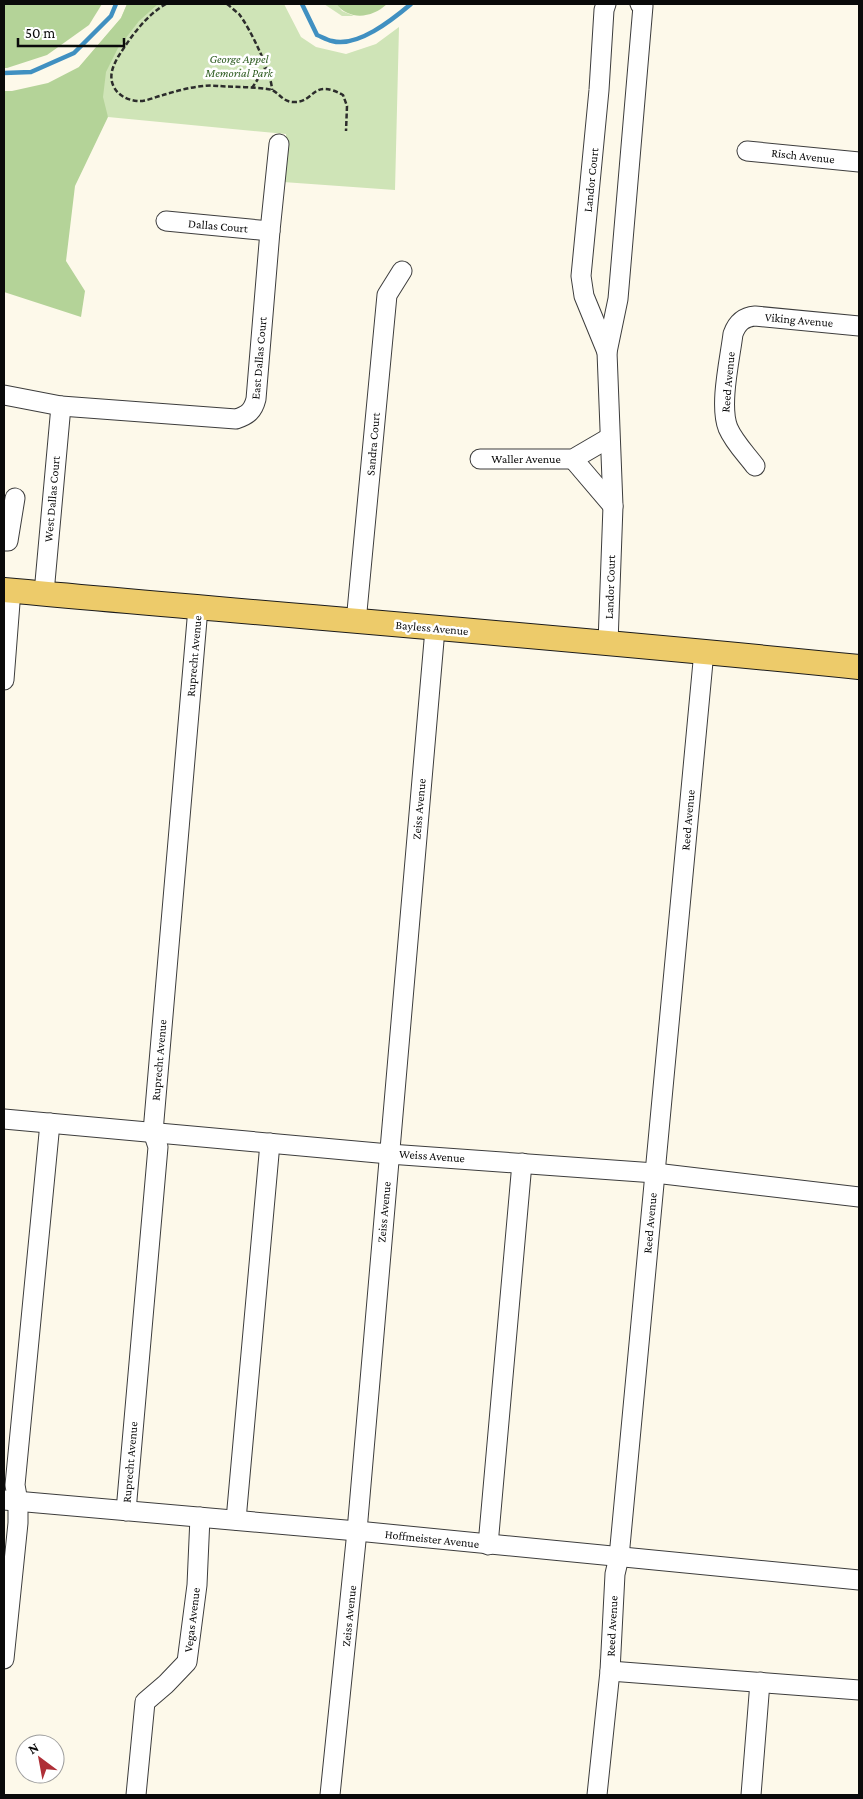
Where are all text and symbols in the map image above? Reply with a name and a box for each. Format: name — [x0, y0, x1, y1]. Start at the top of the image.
scale bar — [18, 15, 124, 47]
text: 50 m — [25, 25, 55, 41]
park label: George Appel Memorial Park — [204, 52, 273, 80]
street label: Landor Court — [581, 146, 601, 213]
street label: Risch Avenue — [771, 146, 835, 166]
street label: Dallas Court — [188, 216, 249, 236]
street label: Viking Avenue — [764, 310, 834, 330]
street label: East Dallas Court — [248, 315, 270, 400]
street label: Reed Avenue — [718, 351, 738, 413]
street label: Sandra Court — [363, 411, 383, 476]
street label: Waller Avenue — [491, 452, 561, 466]
street label: West Dallas Court — [41, 454, 63, 543]
street label: Landor Court — [602, 554, 618, 619]
street label: Ruprecht Avenue — [183, 615, 205, 697]
street label: Bayless Avenue — [395, 618, 469, 638]
street label: Zeiss Avenue — [409, 778, 429, 840]
street label: Reed Avenue — [678, 789, 698, 851]
street label: Ruprecht Avenue — [148, 1019, 170, 1101]
street label: Weiss Avenue — [399, 1147, 465, 1165]
street label: Zeiss Avenue — [374, 1181, 394, 1243]
street label: Reed Avenue — [640, 1192, 660, 1254]
street label: Ruprecht Avenue — [119, 1421, 141, 1503]
street label: Hoffmeister Avenue — [384, 1527, 480, 1551]
street label: Zeiss Avenue — [339, 1585, 359, 1647]
street label: Vegas Avenue — [181, 1587, 203, 1653]
street label: Reed Avenue — [603, 1595, 621, 1657]
north arrow — [15, 1734, 65, 1784]
text: N — [25, 1738, 42, 1757]

